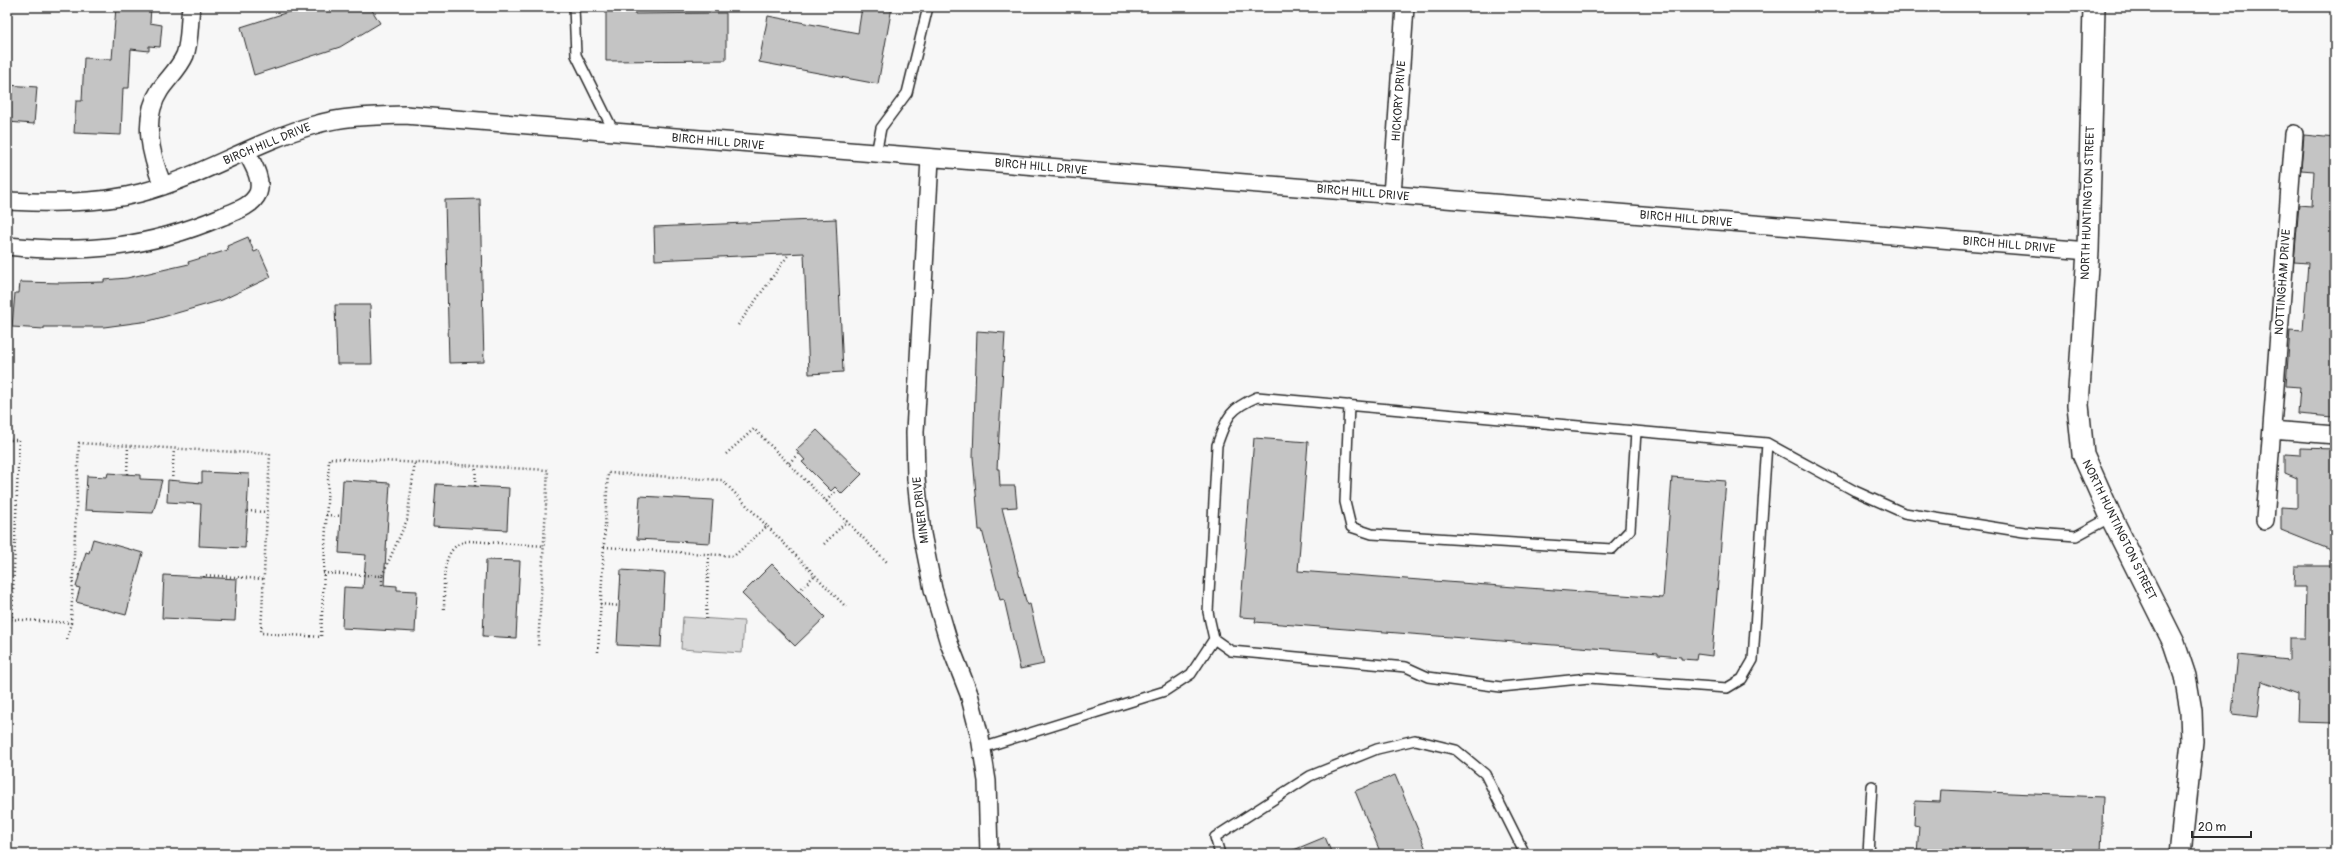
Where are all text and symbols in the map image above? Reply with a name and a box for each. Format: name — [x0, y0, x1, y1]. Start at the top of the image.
street label: HICKORY DRIVE — [1389, 60, 1409, 142]
street label: BIRCH HILL DRIVE — [221, 120, 313, 168]
street label: NORTH HUNTINGTON STREET — [2078, 125, 2098, 280]
street label: BIRCH HILL DRIVE — [671, 130, 765, 154]
street label: BIRCH HILL DRIVE — [994, 155, 1088, 179]
street label: BIRCH HILL DRIVE — [1316, 181, 1410, 205]
street label: BIRCH HILL DRIVE — [1639, 207, 1733, 231]
street label: NOTTINGHAM DRIVE — [2272, 229, 2294, 335]
street label: BIRCH HILL DRIVE — [1962, 233, 2056, 257]
street label: NORTH HUNTINGTON STREET — [2078, 457, 2160, 603]
street label: MINER DRIVE — [909, 476, 933, 544]
scale bar — [2192, 813, 2251, 839]
text: 20 m — [2198, 820, 2227, 835]

